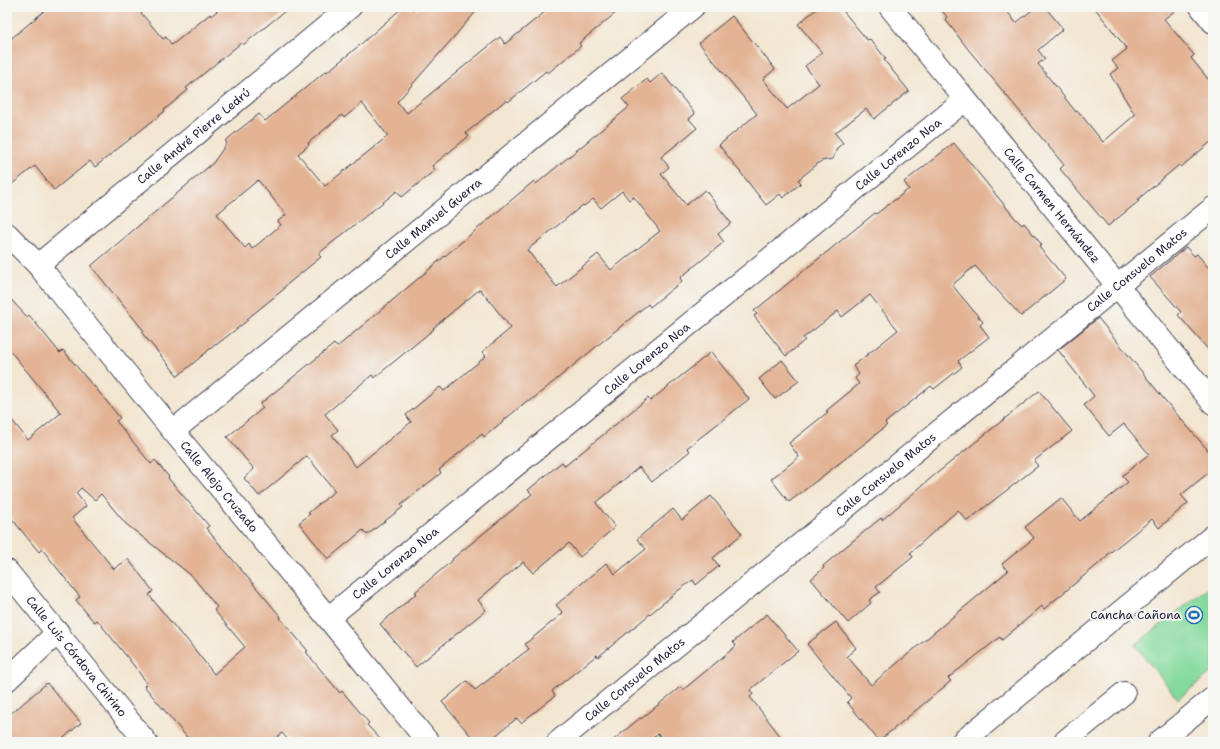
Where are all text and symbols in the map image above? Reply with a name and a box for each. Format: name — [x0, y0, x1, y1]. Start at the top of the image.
street label: Calle André Pierre Ledrú — [134, 85, 254, 188]
street label: Calle Lorenzo Noa — [852, 114, 945, 194]
street label: Calle Carmen Hernández — [1000, 144, 1104, 267]
street label: Calle Manuel Guerra — [382, 174, 485, 263]
street label: Calle Consuelo Matos — [1083, 224, 1191, 316]
street label: Calle Lorenzo Noa — [600, 318, 694, 399]
street label: Calle Consuelo Matos — [832, 429, 939, 520]
street label: Calle Alejo Cruzado — [177, 438, 262, 536]
street label: Calle Lorenzo Noa — [349, 523, 442, 603]
street label: Calle Luis Córdova Chirino — [22, 593, 130, 720]
sports icon: Cancha Cañona — [1184, 605, 1204, 625]
place label: Cancha Cañona — [1090, 607, 1182, 623]
street label: Calle Consuelo Matos — [581, 634, 688, 725]

